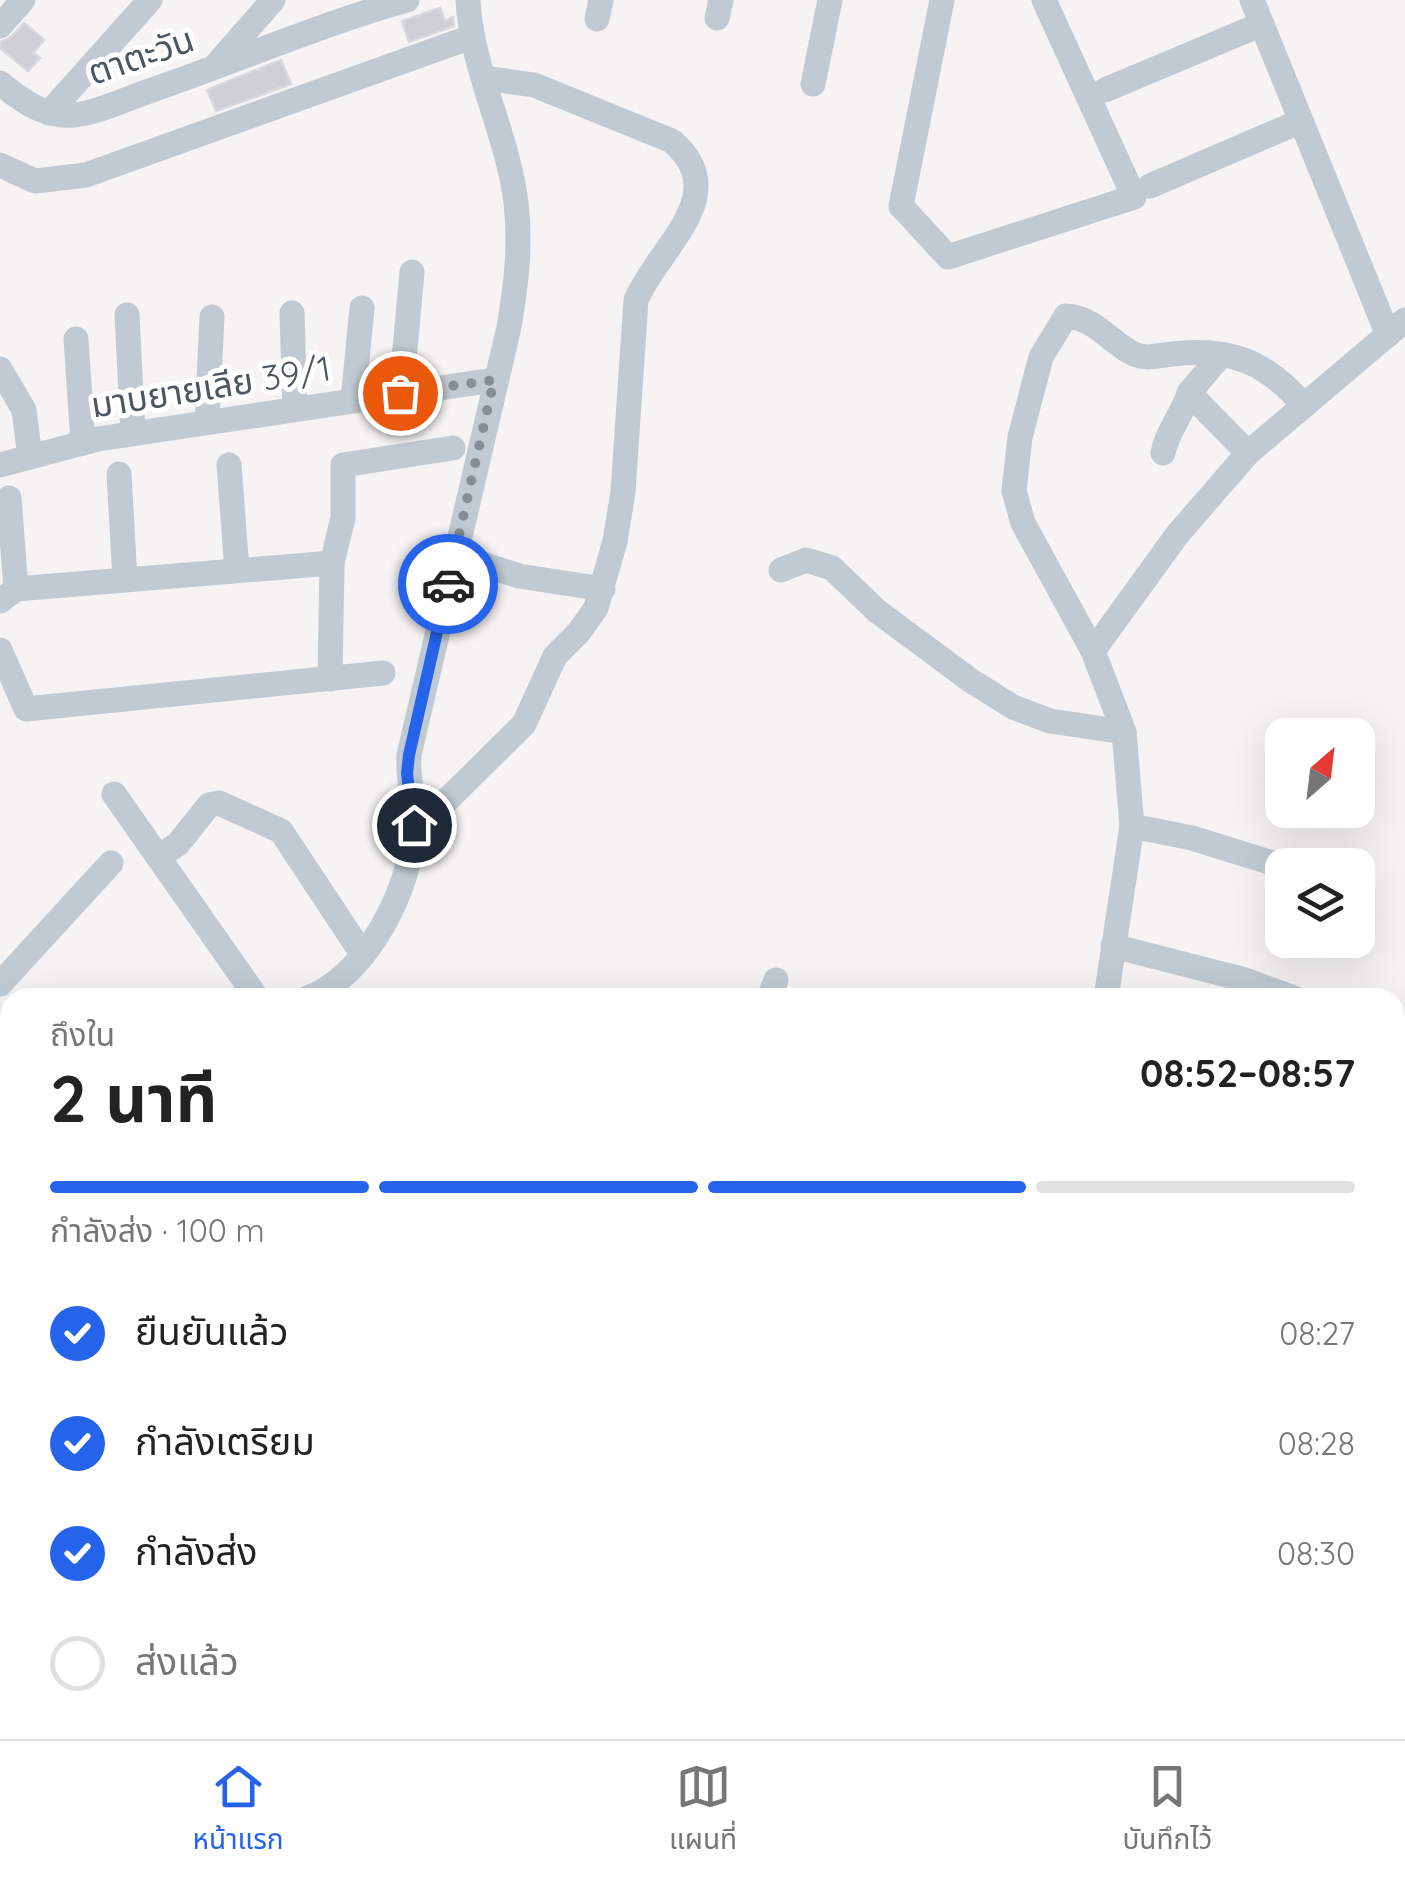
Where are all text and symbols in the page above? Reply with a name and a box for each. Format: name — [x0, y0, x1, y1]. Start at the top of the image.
street label: ตาตะวัน — [82, 16, 199, 94]
street label: มาบยายเลีย 39/1 — [88, 345, 334, 427]
pin — [358, 351, 443, 436]
icon: bag — [373, 366, 428, 421]
courier — [398, 534, 498, 634]
icon: car — [421, 557, 476, 612]
north arrow — [1265, 718, 1375, 828]
map controls — [1265, 718, 1375, 958]
pin — [372, 783, 457, 868]
icon: home — [387, 798, 442, 853]
button: layers — [1265, 848, 1375, 958]
text: ถึงใน — [50, 1014, 115, 1054]
text: 08:52–08:57 — [1140, 1049, 1355, 1097]
text: 2 นาที — [50, 1057, 217, 1138]
text: กำลังส่ง · 100 m — [50, 1210, 265, 1250]
icon: check — [50, 1306, 105, 1361]
text: ยืนยันแล้ว — [135, 1307, 288, 1355]
text: 08:27 — [1279, 1313, 1355, 1353]
icon: check — [50, 1416, 105, 1471]
text: กำลังเตรียม — [135, 1417, 315, 1465]
text: 08:28 — [1278, 1423, 1355, 1463]
icon: check — [50, 1526, 105, 1581]
text: กำลังส่ง — [135, 1527, 257, 1575]
text: 08:30 — [1277, 1533, 1355, 1573]
text: ส่งแล้ว — [135, 1637, 239, 1685]
tab: หน้าแรก — [193, 1759, 284, 1862]
tab: แผนที่ — [669, 1759, 737, 1862]
tab: บันทึกไว้ — [1122, 1759, 1212, 1862]

